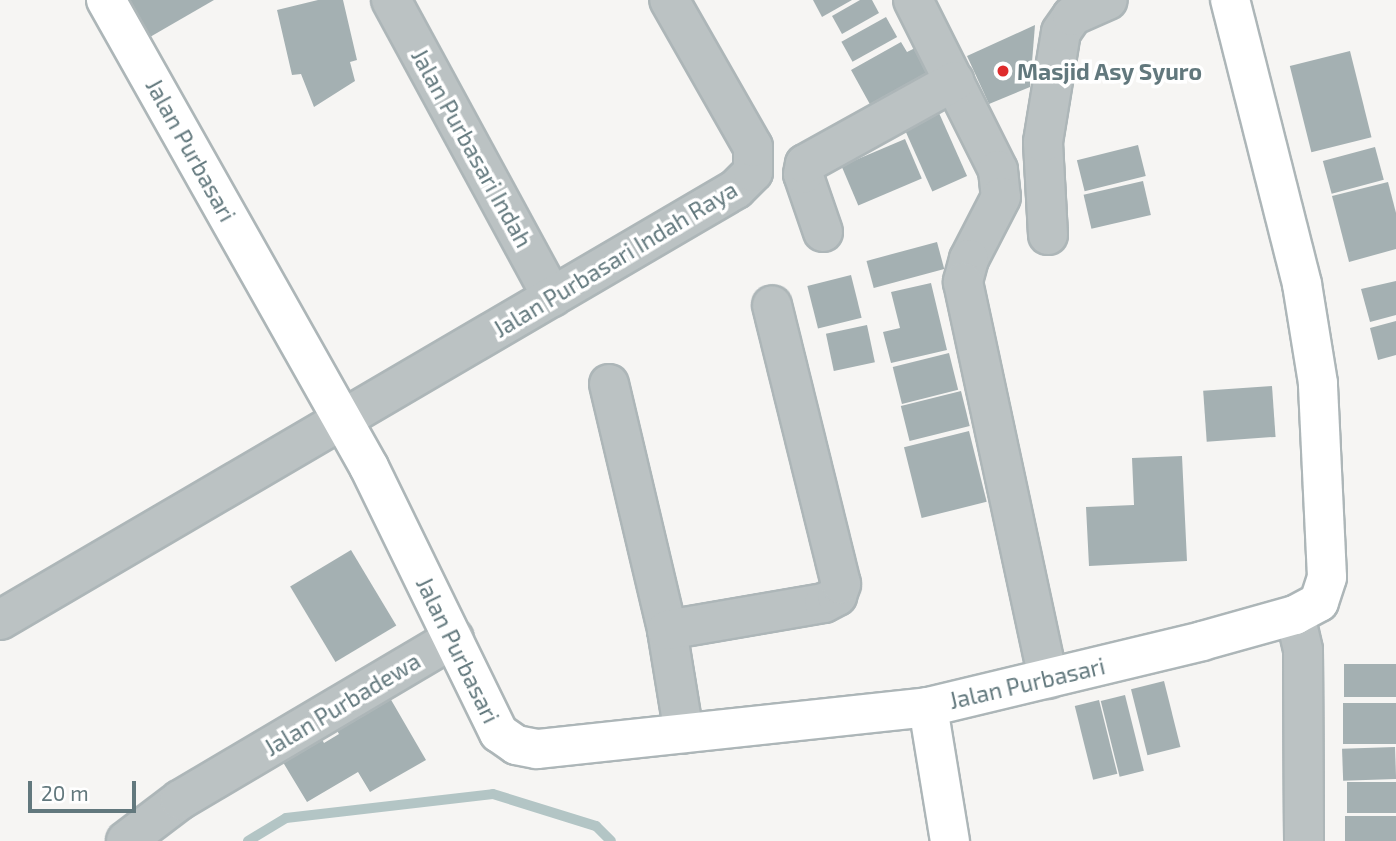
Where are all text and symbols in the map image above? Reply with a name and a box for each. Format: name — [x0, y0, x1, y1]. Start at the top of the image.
street label: Jalan Purbasari Indah — [406, 44, 538, 252]
place label: Masjid Asy Syuro — [1017, 57, 1203, 85]
marker: Masjid Asy Syuro — [995, 63, 1011, 79]
street label: Jalan Purbasari — [140, 74, 242, 226]
street label: Jalan Purbasari Indah Raya — [488, 175, 742, 343]
street label: Jalan Purbasari — [411, 572, 505, 728]
street label: Jalan Purbadewa — [259, 647, 425, 761]
street label: Jalan Purbasari — [946, 652, 1108, 714]
scale bar — [32, 768, 140, 812]
text: 20 m — [41, 780, 89, 805]

